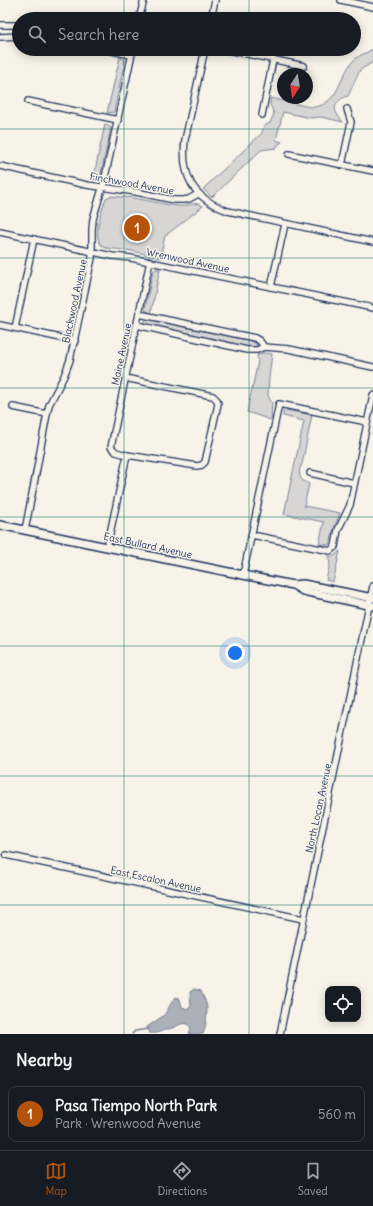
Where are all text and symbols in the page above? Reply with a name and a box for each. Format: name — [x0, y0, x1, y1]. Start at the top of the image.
search box — [12, 12, 361, 56]
icon: search — [26, 23, 48, 45]
text: Search here — [58, 25, 139, 44]
north arrow — [277, 68, 313, 104]
street label: Finchwood Avenue — [89, 170, 175, 197]
pin: 1 — [124, 213, 150, 243]
street label: Wrenwood Avenue — [145, 245, 231, 276]
street label: Blackwood Avenue — [59, 258, 90, 344]
street label: Maine Avenue — [109, 322, 134, 386]
street label: East Bullard Avenue — [102, 530, 193, 561]
your location — [225, 643, 245, 663]
street label: North Locan Avenue — [303, 762, 334, 854]
street label: East Escalon Avenue — [109, 864, 202, 895]
map controls — [325, 986, 361, 1022]
button: locate — [325, 986, 361, 1022]
text: Nearby — [16, 1049, 72, 1071]
text: Pasa Tiempo North Park — [55, 1096, 217, 1115]
text: 1 — [27, 1106, 33, 1123]
text: 560 m — [318, 1106, 356, 1123]
text: Park · Wrenwood Avenue — [55, 1115, 201, 1132]
tab: Map — [45, 1160, 67, 1198]
tab: Directions — [158, 1160, 207, 1198]
tab: Saved — [298, 1160, 328, 1198]

